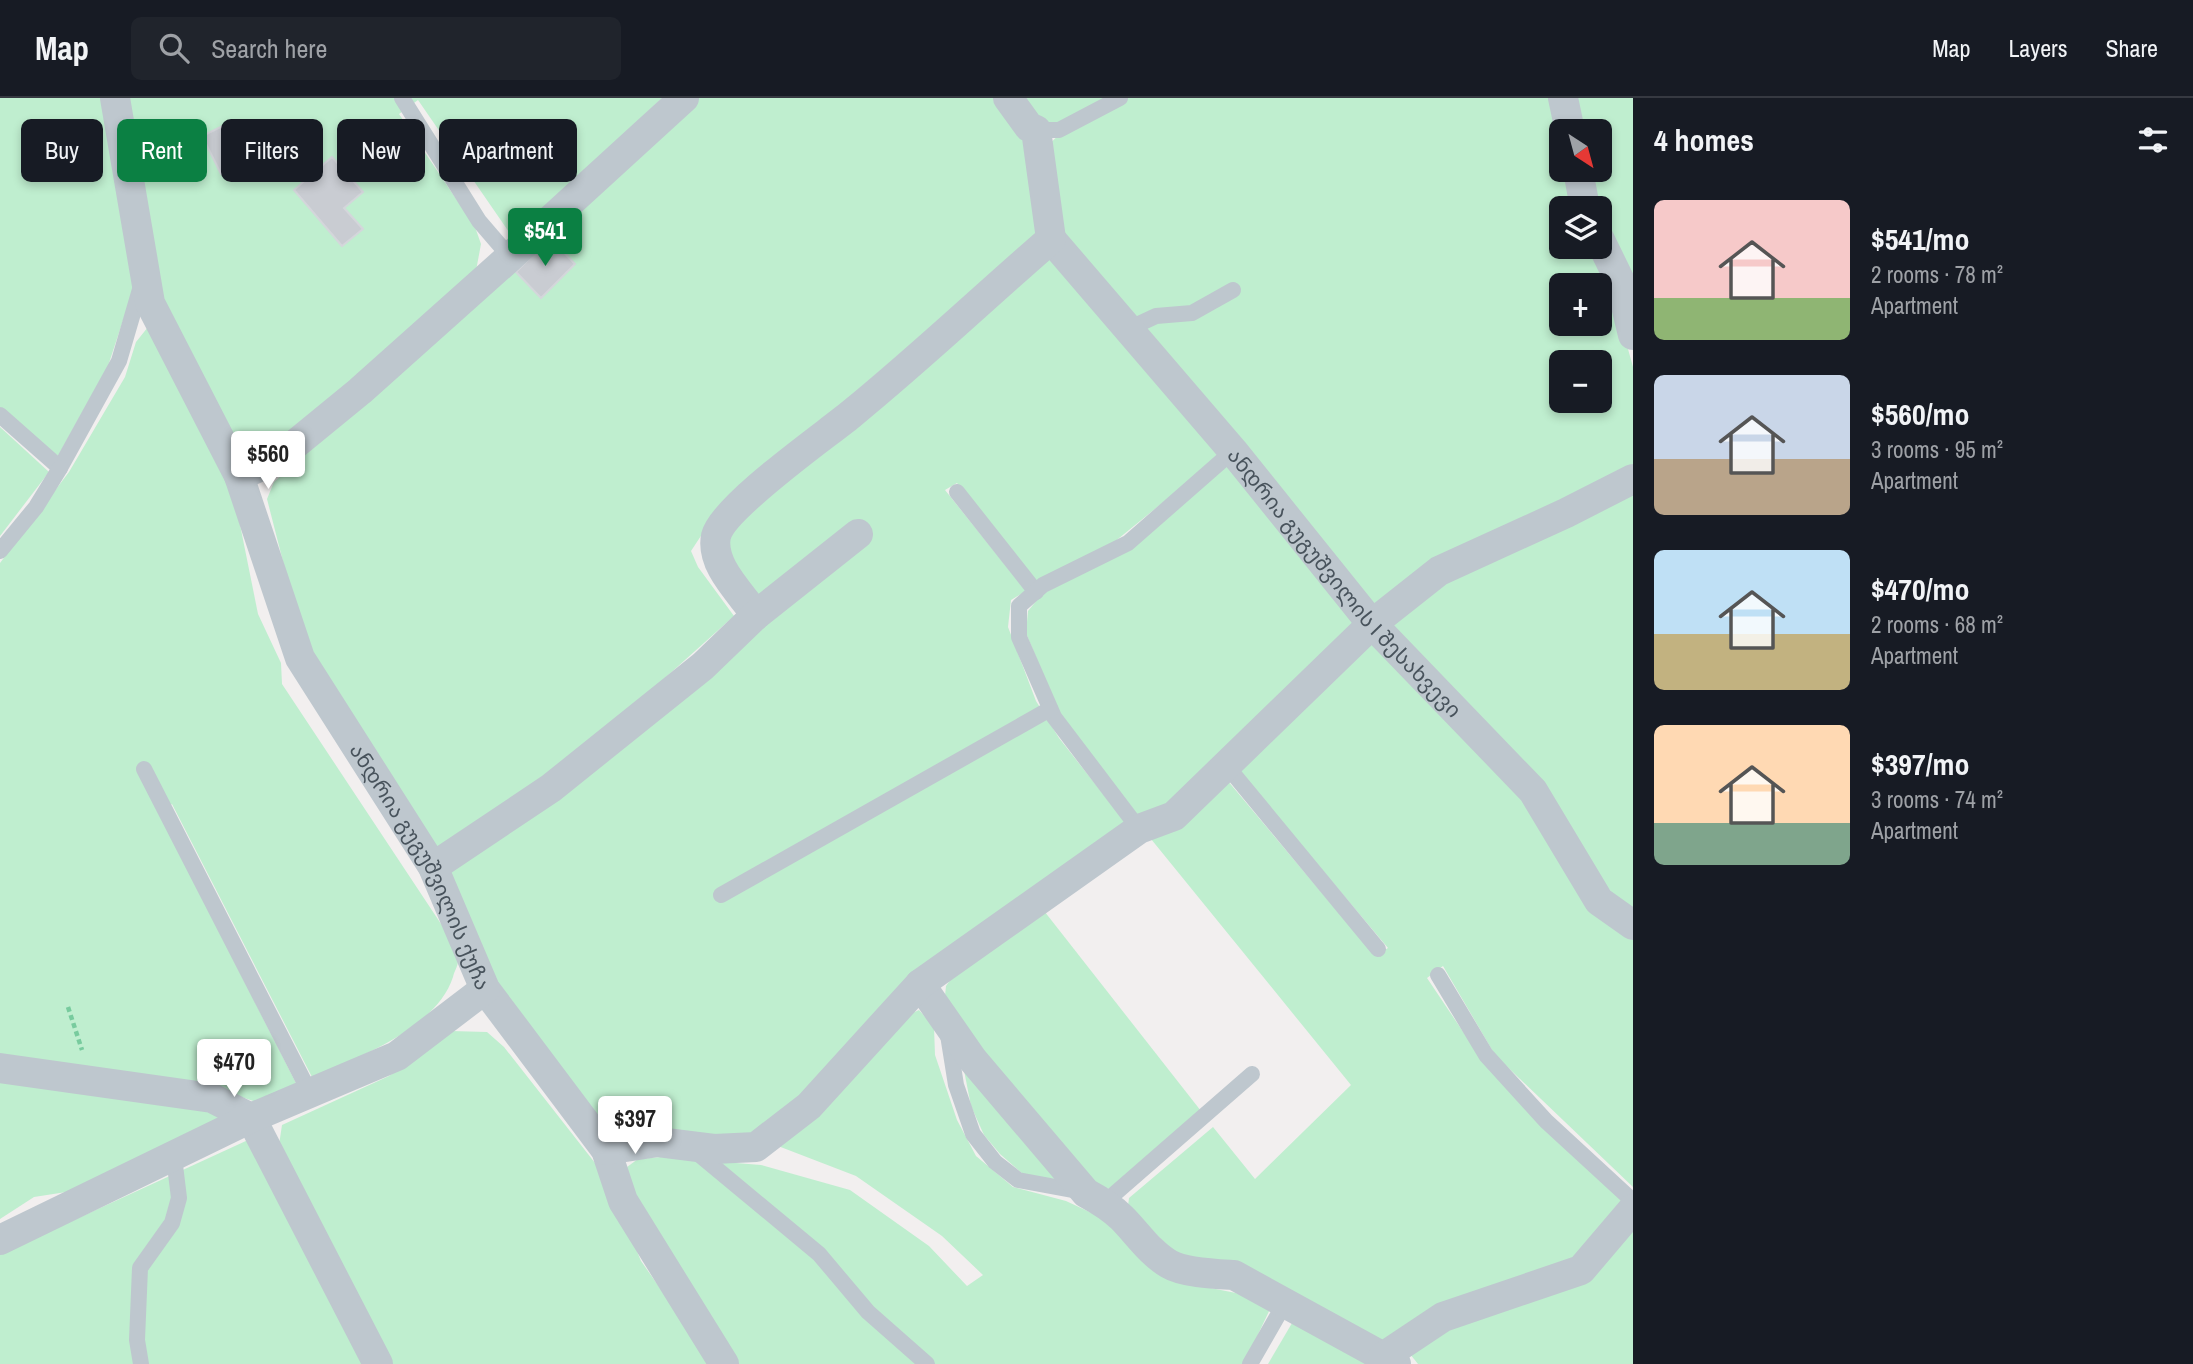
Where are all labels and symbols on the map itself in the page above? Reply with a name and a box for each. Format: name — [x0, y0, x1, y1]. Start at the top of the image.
north arrow — [1549, 119, 1612, 182]
pin: $541 — [504, 208, 586, 268]
pin: $560 — [227, 432, 309, 491]
street label: ანდრია გუგუშვილის I შესახვევი — [1221, 441, 1469, 723]
street label: ანდრია გუგუშვილის ქუჩა — [343, 737, 498, 994]
pin: $470 — [193, 1040, 275, 1099]
pin: $397 — [594, 1096, 676, 1156]

